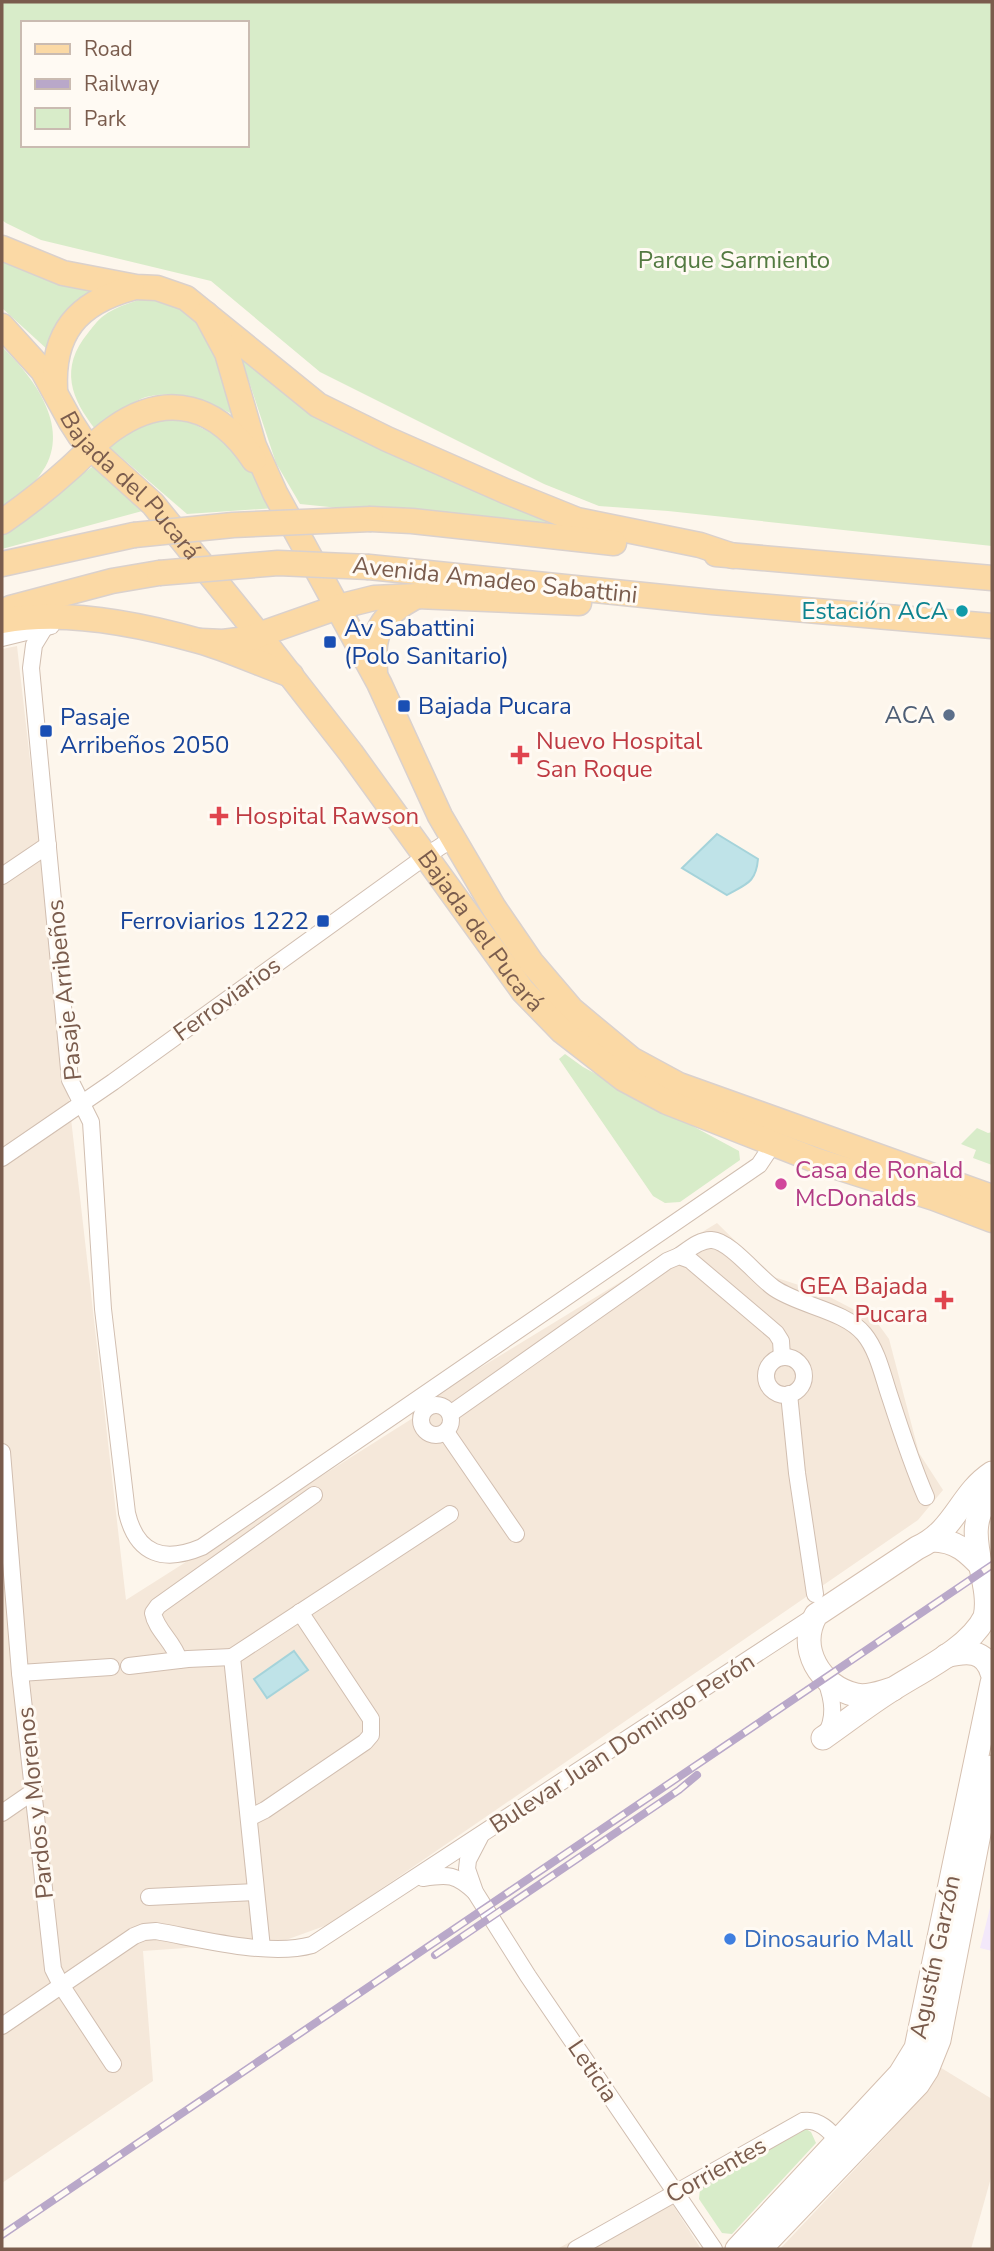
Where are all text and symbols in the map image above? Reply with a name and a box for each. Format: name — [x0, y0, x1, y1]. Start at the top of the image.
legend — [21, 21, 248, 147]
text: Road — [84, 35, 133, 63]
text: Railway — [84, 70, 159, 98]
text: Park — [84, 105, 126, 133]
park label: Parque Sarmiento — [638, 244, 830, 276]
street label: Bajada del Pucará — [52, 406, 208, 566]
street label: Avenida Amadeo Sabattini — [351, 549, 639, 611]
place label: Estación ACA — [801, 595, 948, 627]
marker: Estación ACA — [954, 603, 970, 619]
place label: Av Sabattini (Polo Sanitario) — [344, 612, 509, 672]
marker: Av Sabattini (Polo Sanitario) — [322, 634, 338, 650]
place label: Bajada Pucara — [418, 690, 572, 722]
marker: Bajada Pucara — [396, 698, 412, 714]
place label: ACA — [885, 699, 935, 731]
place label: Pasaje Arribeños 2050 — [60, 701, 229, 761]
marker: ACA — [941, 707, 957, 723]
marker: Pasaje Arribeños 2050 — [38, 723, 54, 739]
place label: Nuevo Hospital San Roque — [536, 725, 702, 785]
marker: Nuevo Hospital San Roque — [510, 745, 530, 765]
place label: Hospital Rawson — [235, 800, 419, 832]
marker: Hospital Rawson — [209, 806, 229, 826]
street label: Bajada del Pucará — [410, 844, 551, 1019]
street label: Pasaje Arribeños — [39, 898, 89, 1082]
place label: Ferroviarios 1222 — [120, 905, 309, 937]
marker: Ferroviarios 1222 — [315, 913, 331, 929]
street label: Ferroviarios — [167, 949, 287, 1049]
place label: Casa de Ronald McDonalds — [795, 1154, 963, 1214]
marker: Casa de Ronald McDonalds — [773, 1176, 789, 1192]
place label: GEA Bajada Pucara — [799, 1270, 928, 1330]
marker: GEA Bajada Pucara — [934, 1290, 954, 1310]
street label: Bulevar Juan Domingo Perón — [483, 1645, 761, 1841]
street label: Pardos y Morenos — [9, 1705, 61, 1901]
street label: Agustín Garzón — [902, 1872, 968, 2042]
place label: Dinosaurio Mall — [744, 1923, 913, 1955]
marker: Dinosaurio Mall — [722, 1931, 738, 1947]
street label: Leticia — [560, 2033, 626, 2109]
street label: Corrientes — [660, 2129, 772, 2211]

